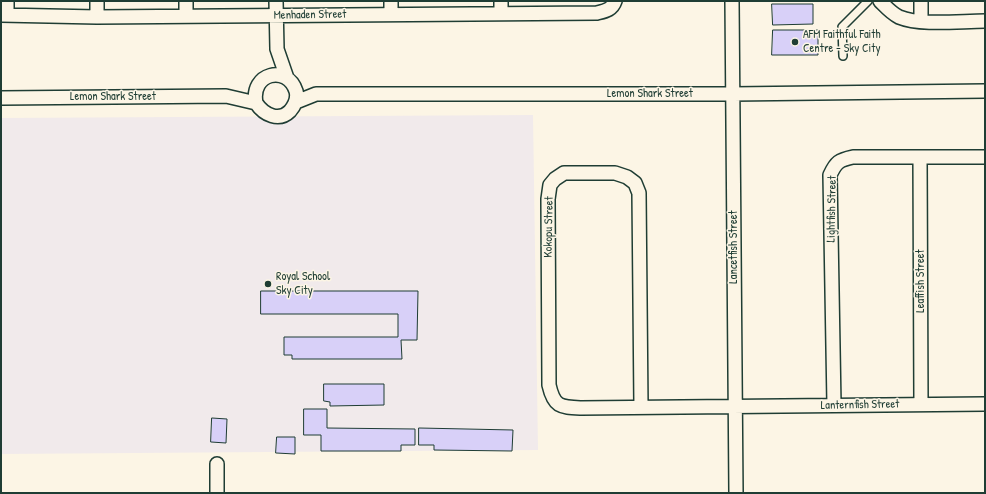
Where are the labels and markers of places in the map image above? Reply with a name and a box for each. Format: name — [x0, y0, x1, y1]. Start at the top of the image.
place label: AFM Faithful Faith Centre - Sky City — [803, 28, 880, 56]
marker: AFM Faithful Faith Centre - Sky City — [790, 37, 800, 47]
place label: Royal School Sky City — [276, 270, 330, 298]
marker: Royal School Sky City — [263, 279, 273, 289]

